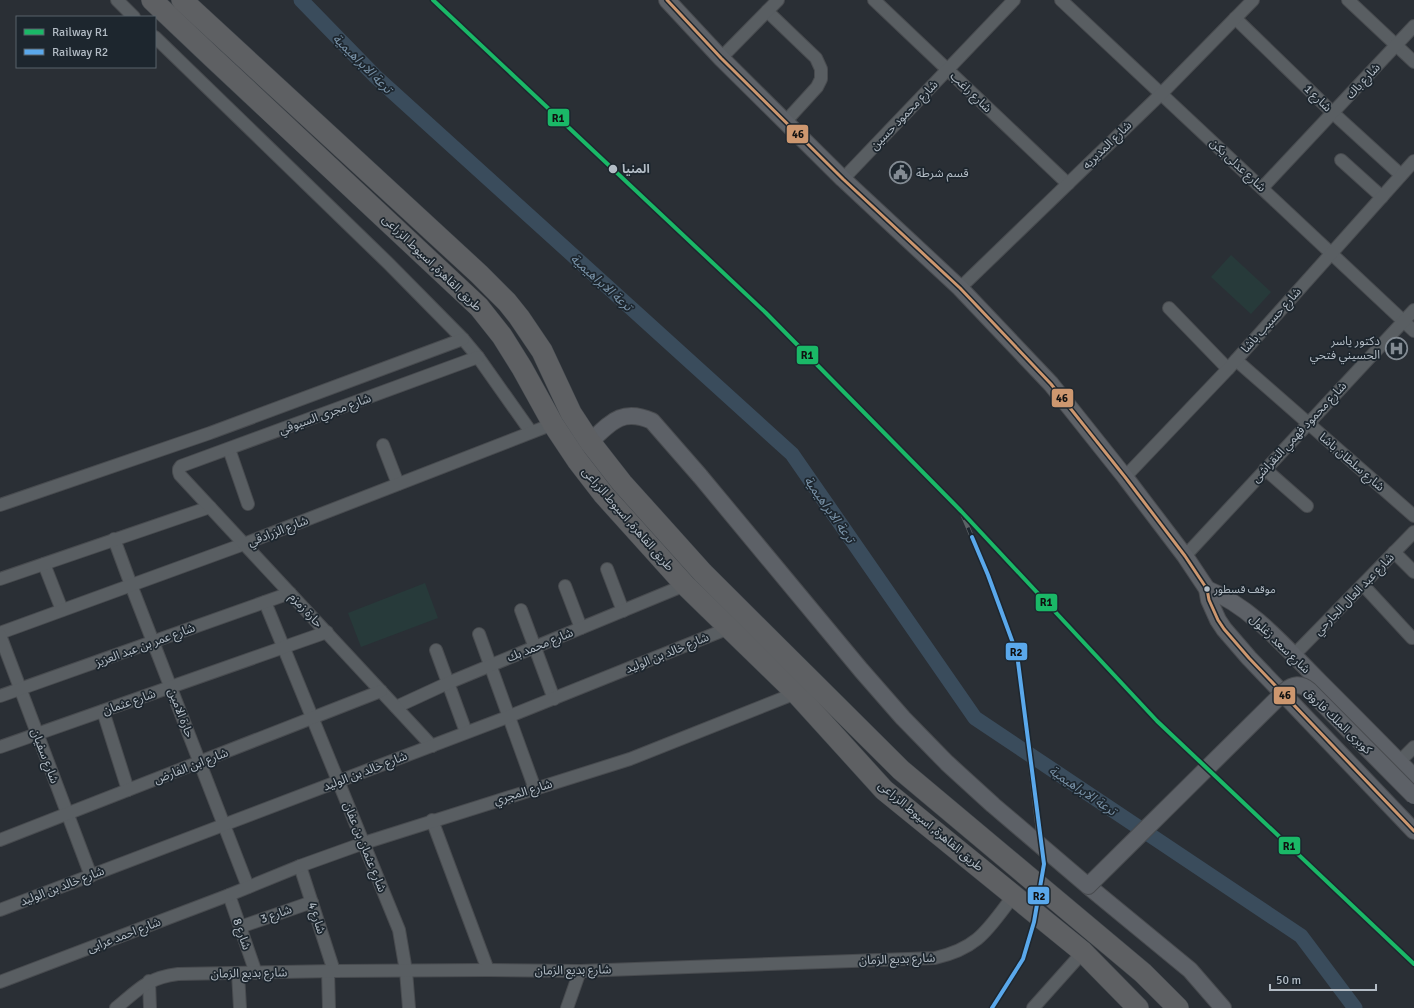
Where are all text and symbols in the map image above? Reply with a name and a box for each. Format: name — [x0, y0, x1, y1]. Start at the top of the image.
legend — [16, 16, 156, 68]
text: Railway R1 — [52, 25, 108, 40]
water label: ترعة الابراهيمية — [329, 31, 397, 98]
text: Railway R2 — [52, 45, 108, 60]
street label: شارع باك — [1343, 60, 1384, 103]
street label: شارع راغب — [946, 69, 995, 117]
street label: شارع محمود حسين — [867, 77, 942, 154]
street label: شارع 1 — [1300, 82, 1335, 116]
line badge: R1 — [547, 108, 570, 127]
text: R1 — [552, 112, 564, 125]
street label: شارع المديريه — [1080, 118, 1136, 173]
line badge: 46 — [786, 124, 809, 144]
text: 46 — [792, 128, 804, 141]
street label: شارع عدلى يكن — [1206, 135, 1269, 196]
public building icon: قسم شرطة — [888, 160, 914, 186]
place label: المنيا — [622, 162, 650, 177]
marker: المنيا — [607, 163, 619, 175]
place label: قسم شرطة — [916, 166, 969, 182]
street label: طريق القاهرة, اسيوط الزراعى — [379, 212, 485, 315]
water label: ترعة الابراهيمية — [567, 251, 637, 316]
street label: شارع حسيب باشا — [1238, 284, 1306, 357]
place label: دكتور ياسر الحسيني فتحي — [1310, 334, 1380, 365]
hospital icon: دكتور ياسر الحسيني فتحي — [1383, 335, 1409, 361]
line badge: R1 — [796, 345, 819, 365]
text: R1 — [801, 349, 813, 362]
street label: شارع محمود فهمي النقراشى — [1249, 379, 1351, 487]
line badge: 46 — [1051, 388, 1074, 408]
street label: شارع مجري السيوفي — [277, 391, 374, 440]
text: 46 — [1056, 392, 1068, 405]
street label: شارع سلطان باشا — [1315, 430, 1387, 496]
street label: طريق القاهرة, اسيوط الزراعى — [578, 464, 677, 574]
water label: ترعة الابراهيمية — [800, 473, 859, 548]
street label: شارع الزرادقي — [246, 513, 311, 552]
street label: شارع عبد العال الجارحي — [1311, 550, 1399, 640]
place label: موقف قسطور — [1213, 583, 1276, 596]
marker: موقف قسطور — [1202, 584, 1212, 594]
street label: حارة زمزم — [285, 590, 326, 632]
line badge: R1 — [1035, 593, 1058, 612]
text: R1 — [1040, 596, 1052, 609]
street label: شارع سعد زغلول — [1246, 612, 1313, 678]
street label: شارع عمر بن عبد العزيز — [92, 620, 197, 672]
street label: شارع محمد بك — [505, 625, 576, 666]
street label: شارع خالد بن الوليد — [623, 630, 712, 678]
line badge: R2 — [1005, 642, 1028, 661]
text: R2 — [1010, 646, 1022, 659]
street label: كوبرى الملك فاروق — [1301, 685, 1375, 758]
street label: شارع عثمان — [101, 686, 158, 719]
line badge: 46 — [1273, 686, 1296, 705]
street label: حارة الامين — [164, 687, 197, 740]
text: 46 — [1279, 689, 1291, 702]
street label: شارع سفيان — [26, 727, 62, 786]
street label: شارع ابن الفارض — [152, 745, 231, 788]
street label: شارع خالد بن الوليد — [321, 749, 410, 795]
water label: ترعة الابراهيمية — [1046, 763, 1121, 820]
street label: شارع المجري — [492, 776, 555, 810]
street label: طريق القاهرة, اسيوط الزراعى — [875, 778, 986, 875]
street label: شارع عثمان بن عفان — [339, 800, 390, 895]
line badge: R1 — [1278, 836, 1301, 855]
text: R1 — [1283, 840, 1295, 853]
street label: شارع خالد بن الوليد — [18, 864, 107, 910]
line badge: R2 — [1027, 886, 1050, 905]
text: R2 — [1033, 890, 1045, 903]
street label: شارع 4 — [303, 900, 329, 936]
street label: شارع 3 — [258, 902, 294, 928]
street label: شارع احمد عرابى — [85, 915, 163, 957]
street label: شارع 8 — [228, 916, 254, 952]
street label: شارع بديع الزمان — [859, 951, 936, 969]
street label: شارع بديع الزمان — [535, 962, 611, 980]
street label: شارع بديع الزمان — [211, 965, 287, 983]
scale bar — [1270, 966, 1376, 992]
text: 50 m — [1276, 973, 1301, 988]

